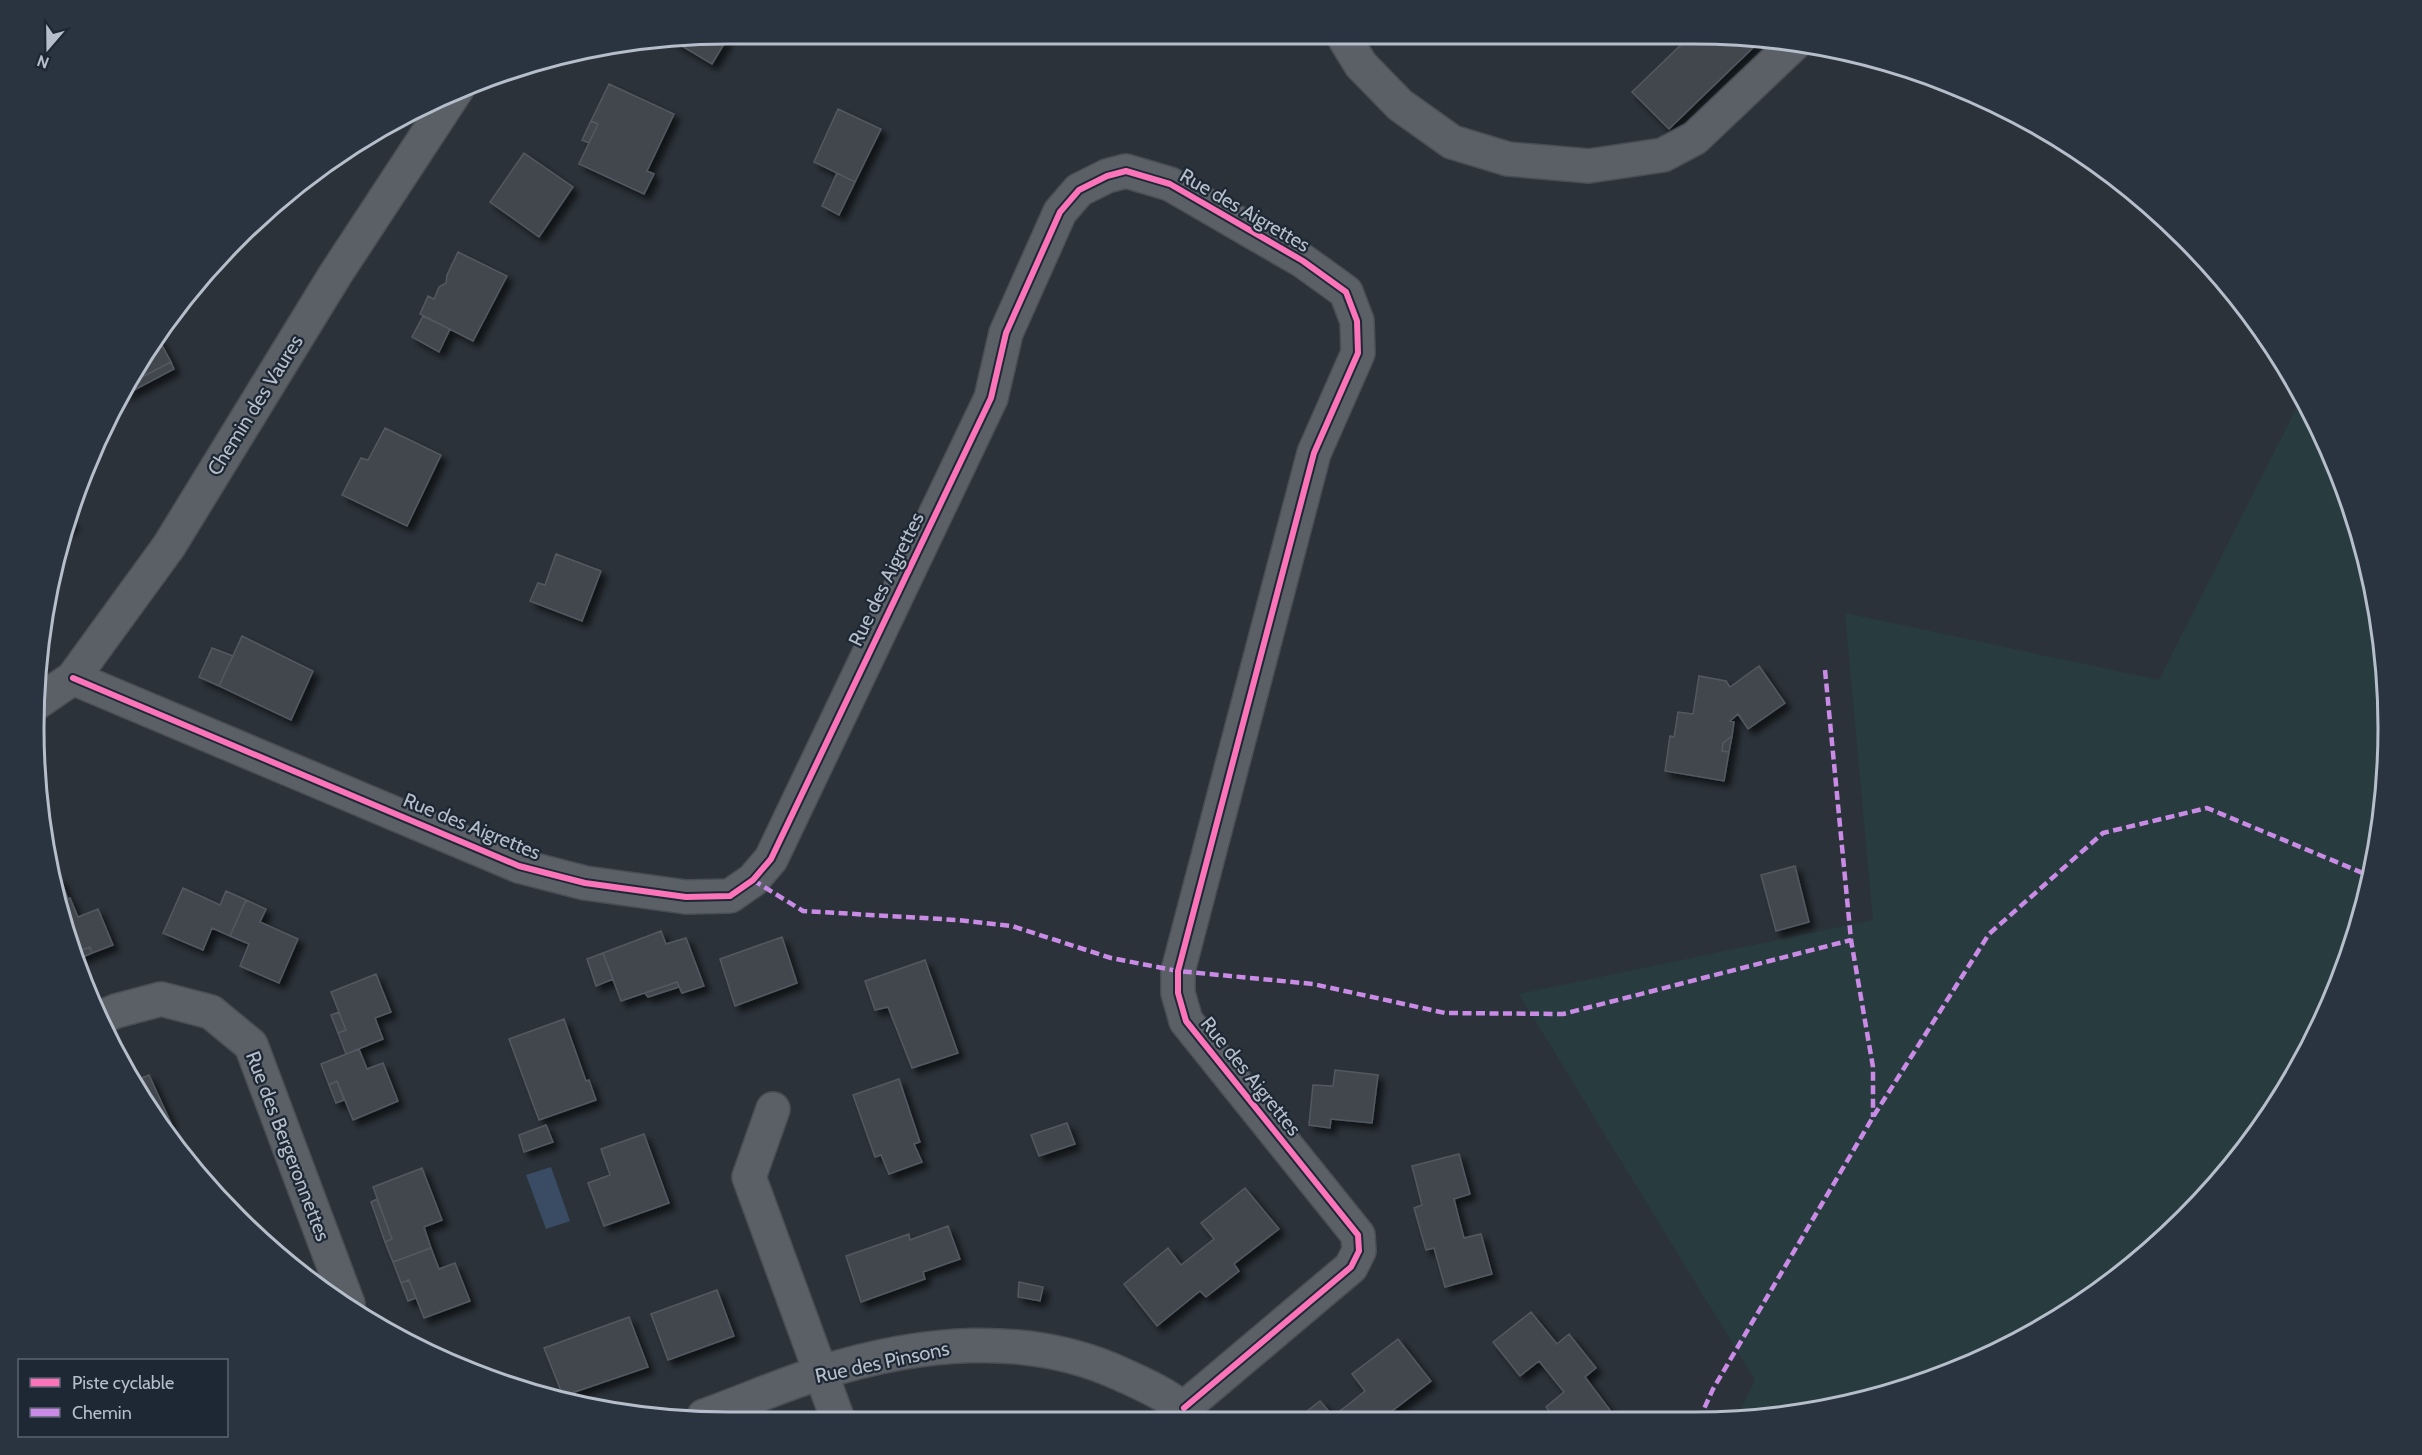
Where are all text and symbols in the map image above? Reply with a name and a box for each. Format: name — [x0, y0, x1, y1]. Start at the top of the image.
north arrow — [18, 18, 78, 78]
text: N — [34, 51, 52, 72]
street label: Rue des Aigrettes — [1176, 163, 1314, 257]
street label: Chemin des Vaures — [202, 330, 308, 480]
street label: Rue des Aigrettes — [843, 508, 929, 650]
street label: Rue des Aigrettes — [400, 788, 544, 864]
street label: Rue des Aigrettes — [1196, 1012, 1306, 1140]
street label: Rue des Bergeronnettes — [241, 1048, 335, 1244]
street label: Rue des Pinsons — [813, 1336, 951, 1388]
legend — [18, 1359, 228, 1437]
text: Piste cyclable — [72, 1372, 174, 1394]
text: Chemin — [72, 1402, 132, 1424]

